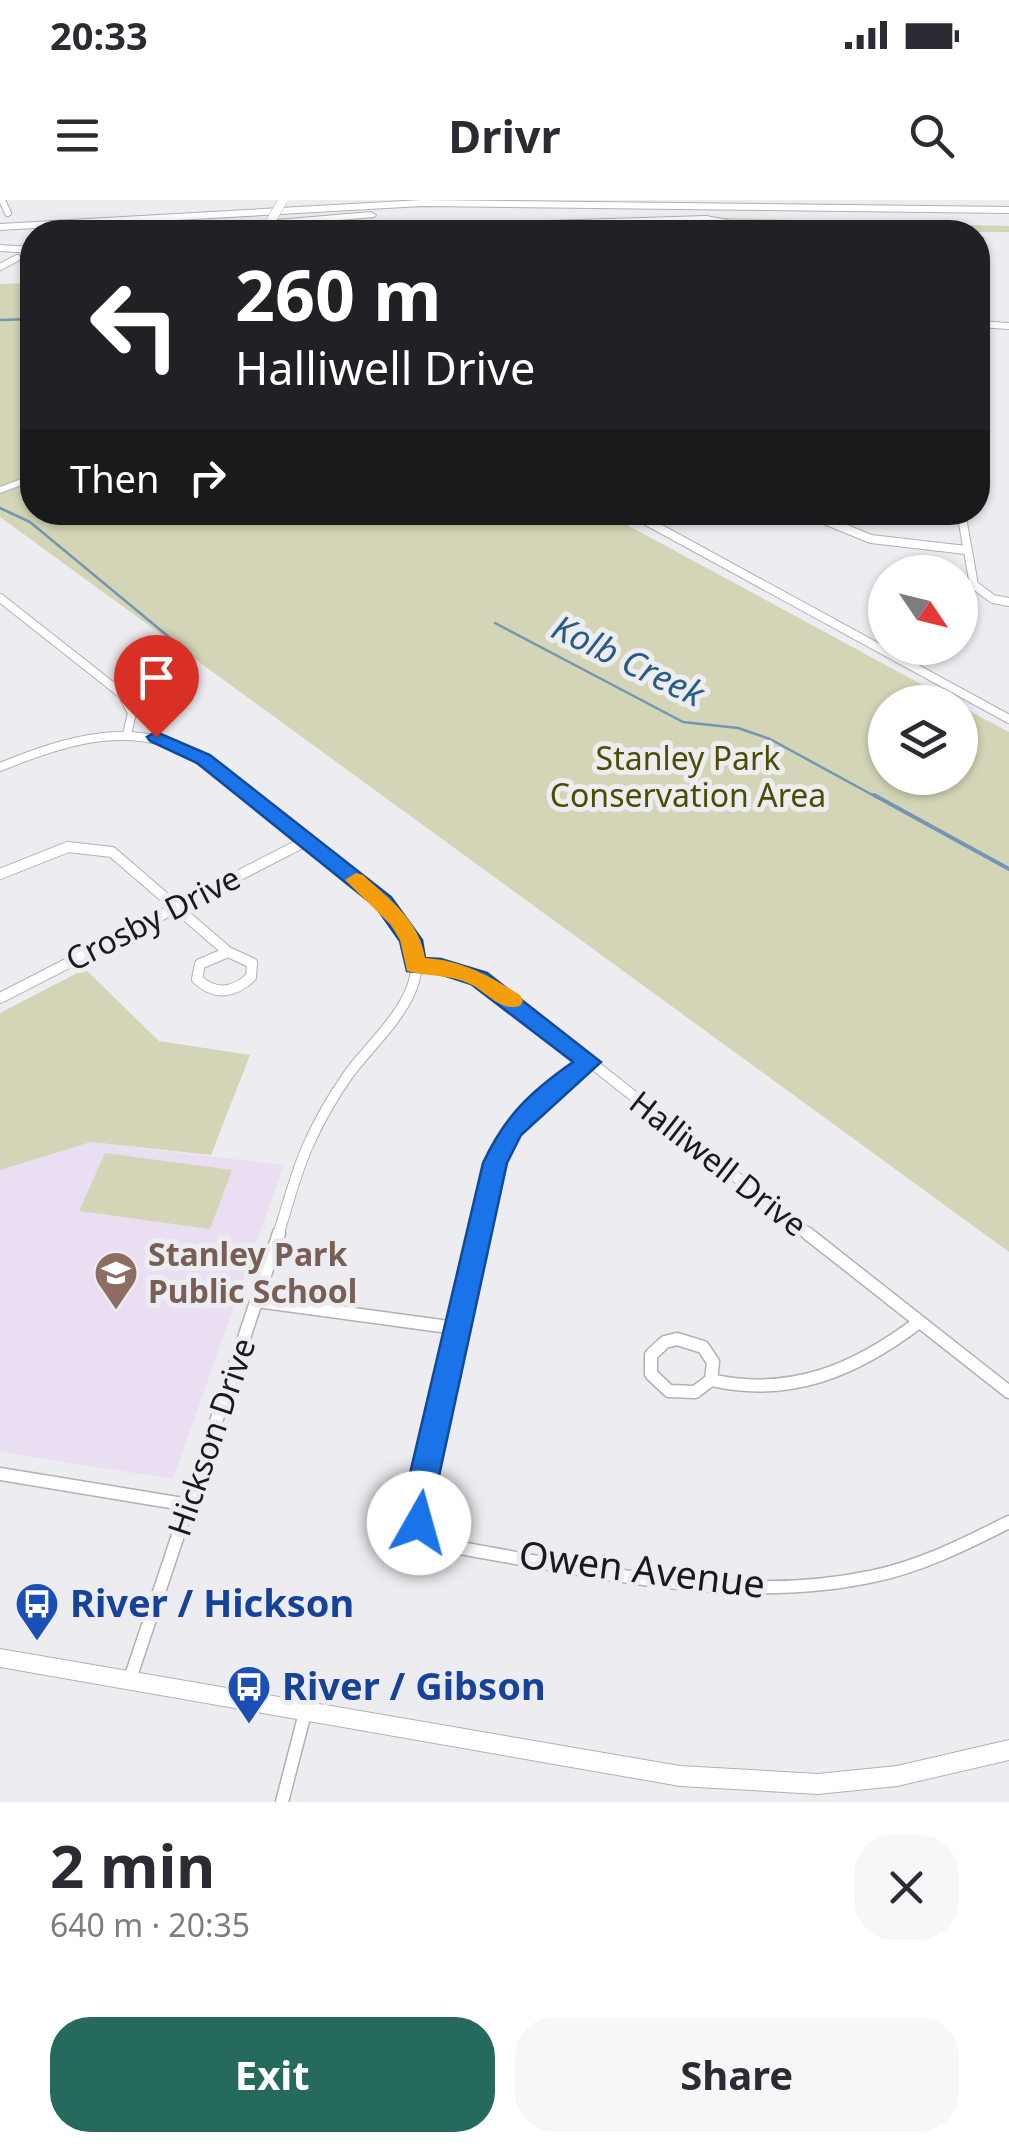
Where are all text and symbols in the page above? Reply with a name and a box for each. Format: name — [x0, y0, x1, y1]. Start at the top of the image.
text: 20:33 — [50, 9, 148, 61]
text: Drivr — [448, 105, 561, 166]
icon: menu — [50, 108, 105, 163]
icon: search — [904, 108, 959, 163]
text: 260 m — [235, 246, 442, 342]
icon: left — [70, 260, 200, 390]
text: Halliwell Drive — [235, 337, 535, 398]
icon: right — [180, 450, 235, 505]
text: Then — [70, 452, 160, 504]
north arrow — [868, 555, 978, 665]
map controls — [868, 555, 978, 795]
water label: Kolb Creek — [545, 603, 714, 717]
pin — [114, 635, 199, 738]
icon: arrive — [129, 650, 184, 705]
button: layers — [868, 685, 978, 795]
park label: Stanley Park Conservation Area — [550, 736, 826, 816]
street label: Crosby Drive — [58, 855, 247, 980]
street label: Halliwell Drive — [622, 1080, 816, 1246]
place label: Stanley Park Public School — [148, 1232, 357, 1312]
school or university icon: Stanley Park Public School — [93, 1250, 139, 1311]
street label: Hickson Drive — [157, 1332, 264, 1541]
position arrow — [367, 1471, 471, 1575]
street label: Owen Avenue — [516, 1527, 768, 1609]
place label: River / Hickson — [70, 1576, 354, 1628]
bus stop icon: River / Hickson — [14, 1581, 60, 1642]
place label: River / Gibson — [282, 1659, 546, 1711]
bus stop icon: River / Gibson — [226, 1664, 272, 1725]
text: 2 min — [50, 1824, 215, 1906]
button: close — [854, 1835, 959, 1940]
text: 640 m · 20:35 — [50, 1903, 250, 1946]
button: Exit — [50, 2017, 495, 2132]
button: Share — [515, 2017, 959, 2132]

